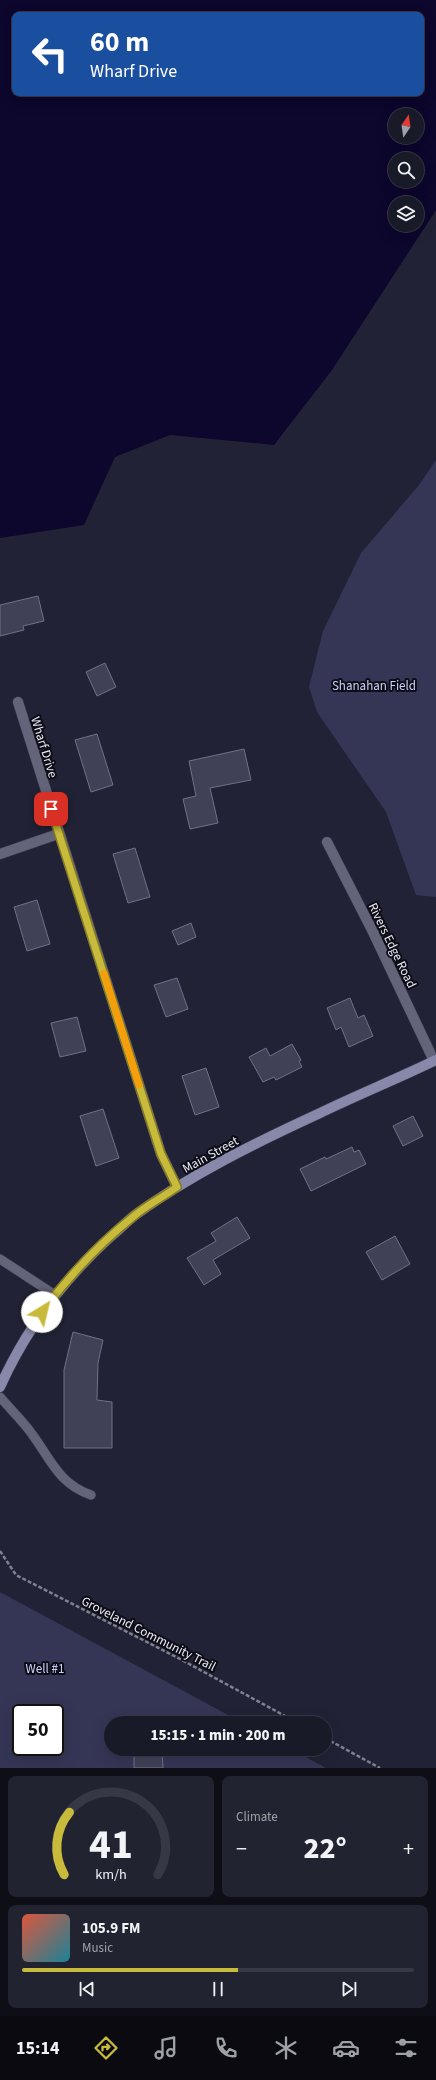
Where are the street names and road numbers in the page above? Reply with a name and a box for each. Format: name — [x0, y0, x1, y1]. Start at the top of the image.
street label: Wharf Drive — [26, 715, 62, 780]
street label: Rivers Edge Road — [364, 900, 421, 991]
street label: Main Street — [179, 1132, 242, 1178]
street label: Groveland Community Trail — [78, 1592, 219, 1676]

